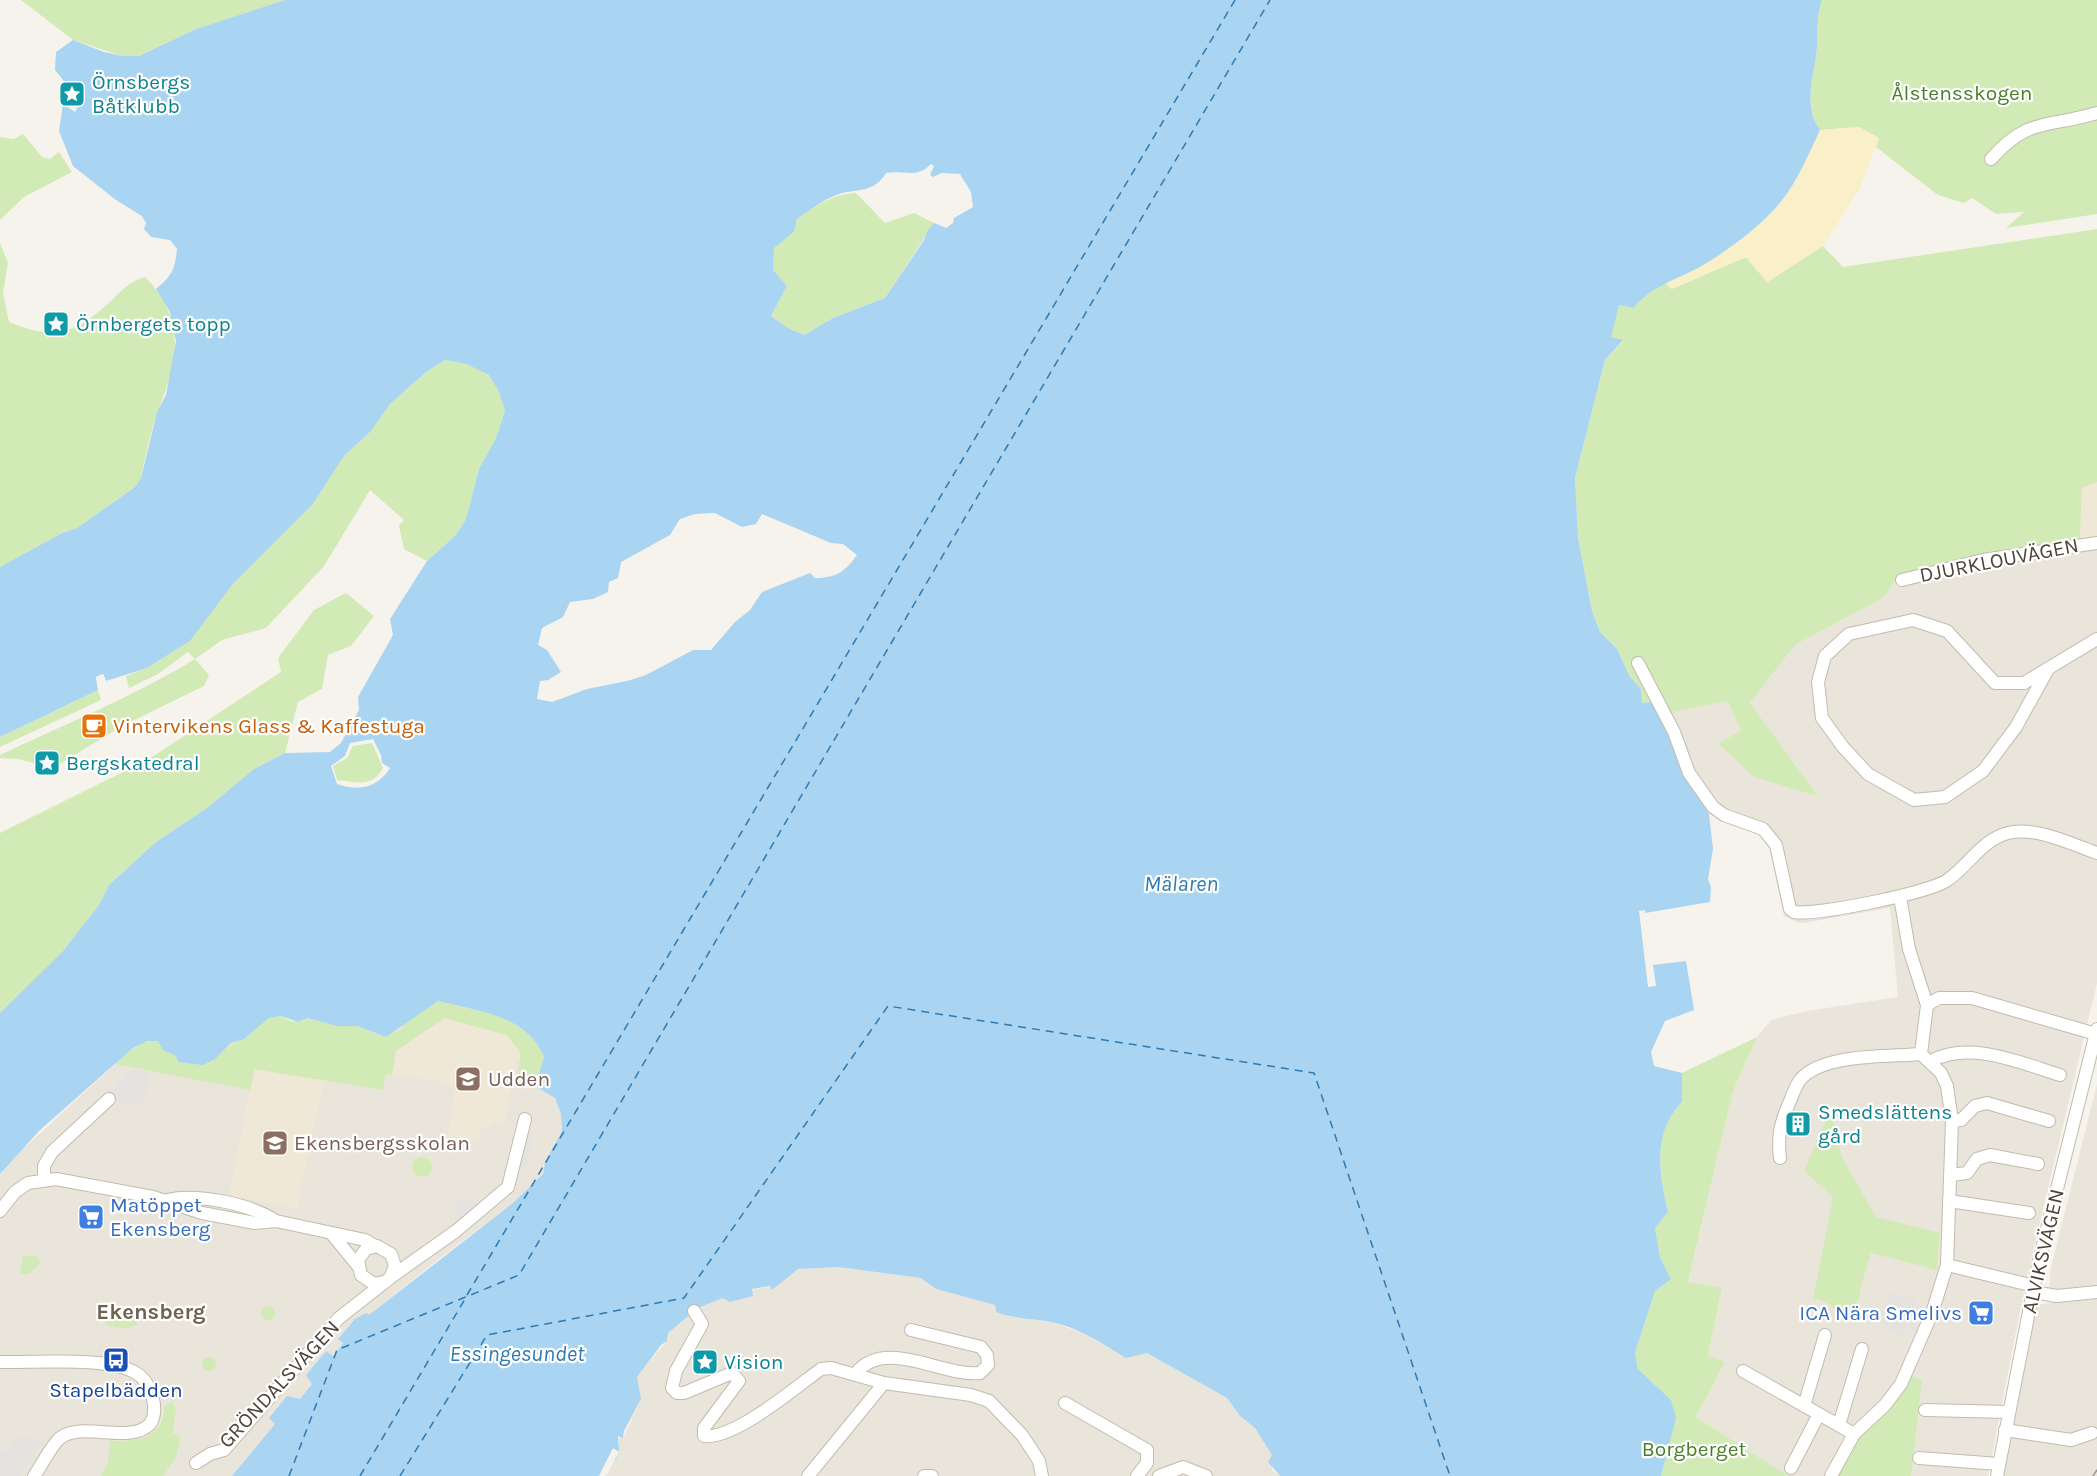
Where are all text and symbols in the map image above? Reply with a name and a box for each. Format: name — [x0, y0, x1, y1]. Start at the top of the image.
place label: Örnsbergs Båtklubb — [92, 70, 190, 118]
place icon: Örnsbergs Båtklubb — [57, 79, 87, 109]
park label: Ålstensskogen — [1891, 81, 2033, 105]
place icon: Örnbergets topp — [41, 309, 71, 339]
place label: Örnbergets topp — [76, 312, 231, 336]
street label: DJURKLOUVÄGEN — [1917, 533, 2081, 587]
cafe icon: Vintervikens Glass & Kaffestuga — [79, 711, 109, 741]
place label: Vintervikens Glass & Kaffestuga — [113, 714, 425, 738]
place icon: Bergskatedral — [32, 748, 62, 778]
place label: Bergskatedral — [66, 751, 200, 775]
water label: Mälaren — [1144, 871, 1218, 897]
school or university icon: Udden — [453, 1064, 483, 1094]
place label: Udden — [488, 1067, 550, 1091]
place label: Smedslättens gård — [1818, 1100, 1952, 1148]
building icon: Smedslättens gård — [1783, 1109, 1813, 1139]
school or university icon: Ekensbergsskolan — [260, 1128, 290, 1158]
place label: Ekensbergsskolan — [294, 1131, 470, 1155]
street label: ALVIKSVÄGEN — [2017, 1186, 2069, 1316]
place label: Matöppet Ekensberg — [110, 1193, 211, 1241]
supermarket icon: Matöppet Ekensberg — [76, 1202, 106, 1232]
supermarket icon: ICA Nära Smelivs — [1966, 1298, 1996, 1328]
district label: Ekensberg — [96, 1299, 206, 1325]
place label: ICA Nära Smelivs — [1799, 1301, 1962, 1325]
street label: GRÖNDALSVÄGEN — [214, 1315, 344, 1453]
water label: Essingesundet — [450, 1341, 585, 1367]
bus stop icon: Stapelbädden — [101, 1345, 131, 1375]
place icon: Vision — [690, 1347, 720, 1377]
place label: Vision — [724, 1350, 784, 1374]
place label: Stapelbädden — [49, 1378, 183, 1402]
park label: Borgberget — [1642, 1437, 1746, 1461]

